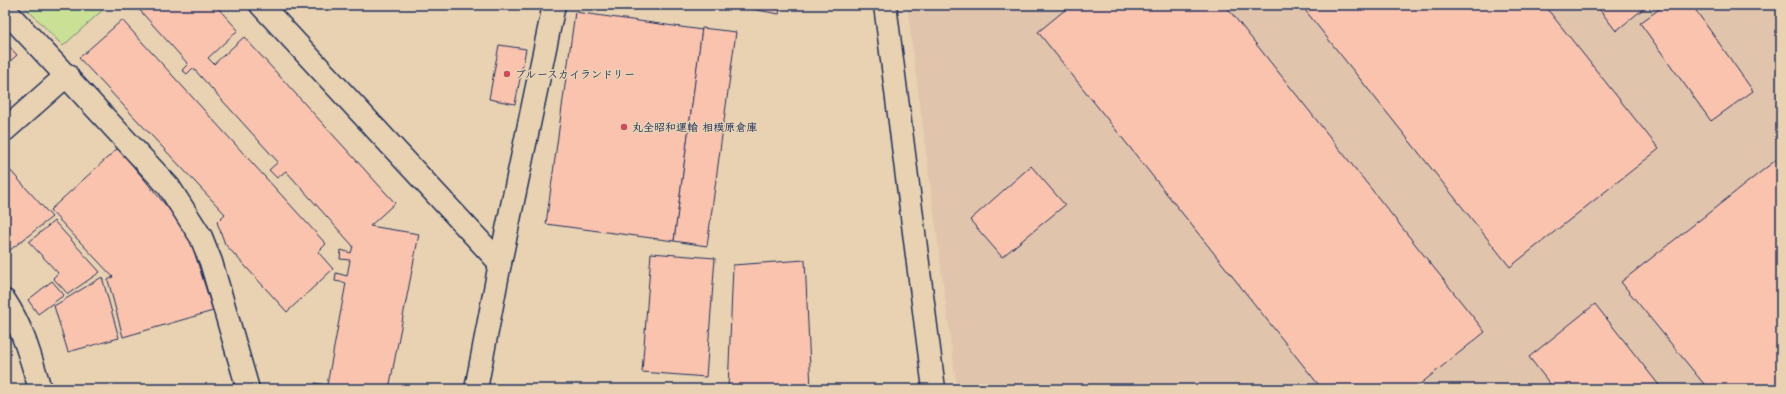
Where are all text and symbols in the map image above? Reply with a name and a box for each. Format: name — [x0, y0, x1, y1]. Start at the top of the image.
place label: ブルースカイランドリー — [515, 66, 635, 84]
marker: ブルースカイランドリー — [502, 69, 512, 79]
place label: 丸全昭和運輸 相模原倉庫 — [632, 119, 757, 137]
marker: 丸全昭和運輸 相模原倉庫 — [619, 122, 629, 132]

